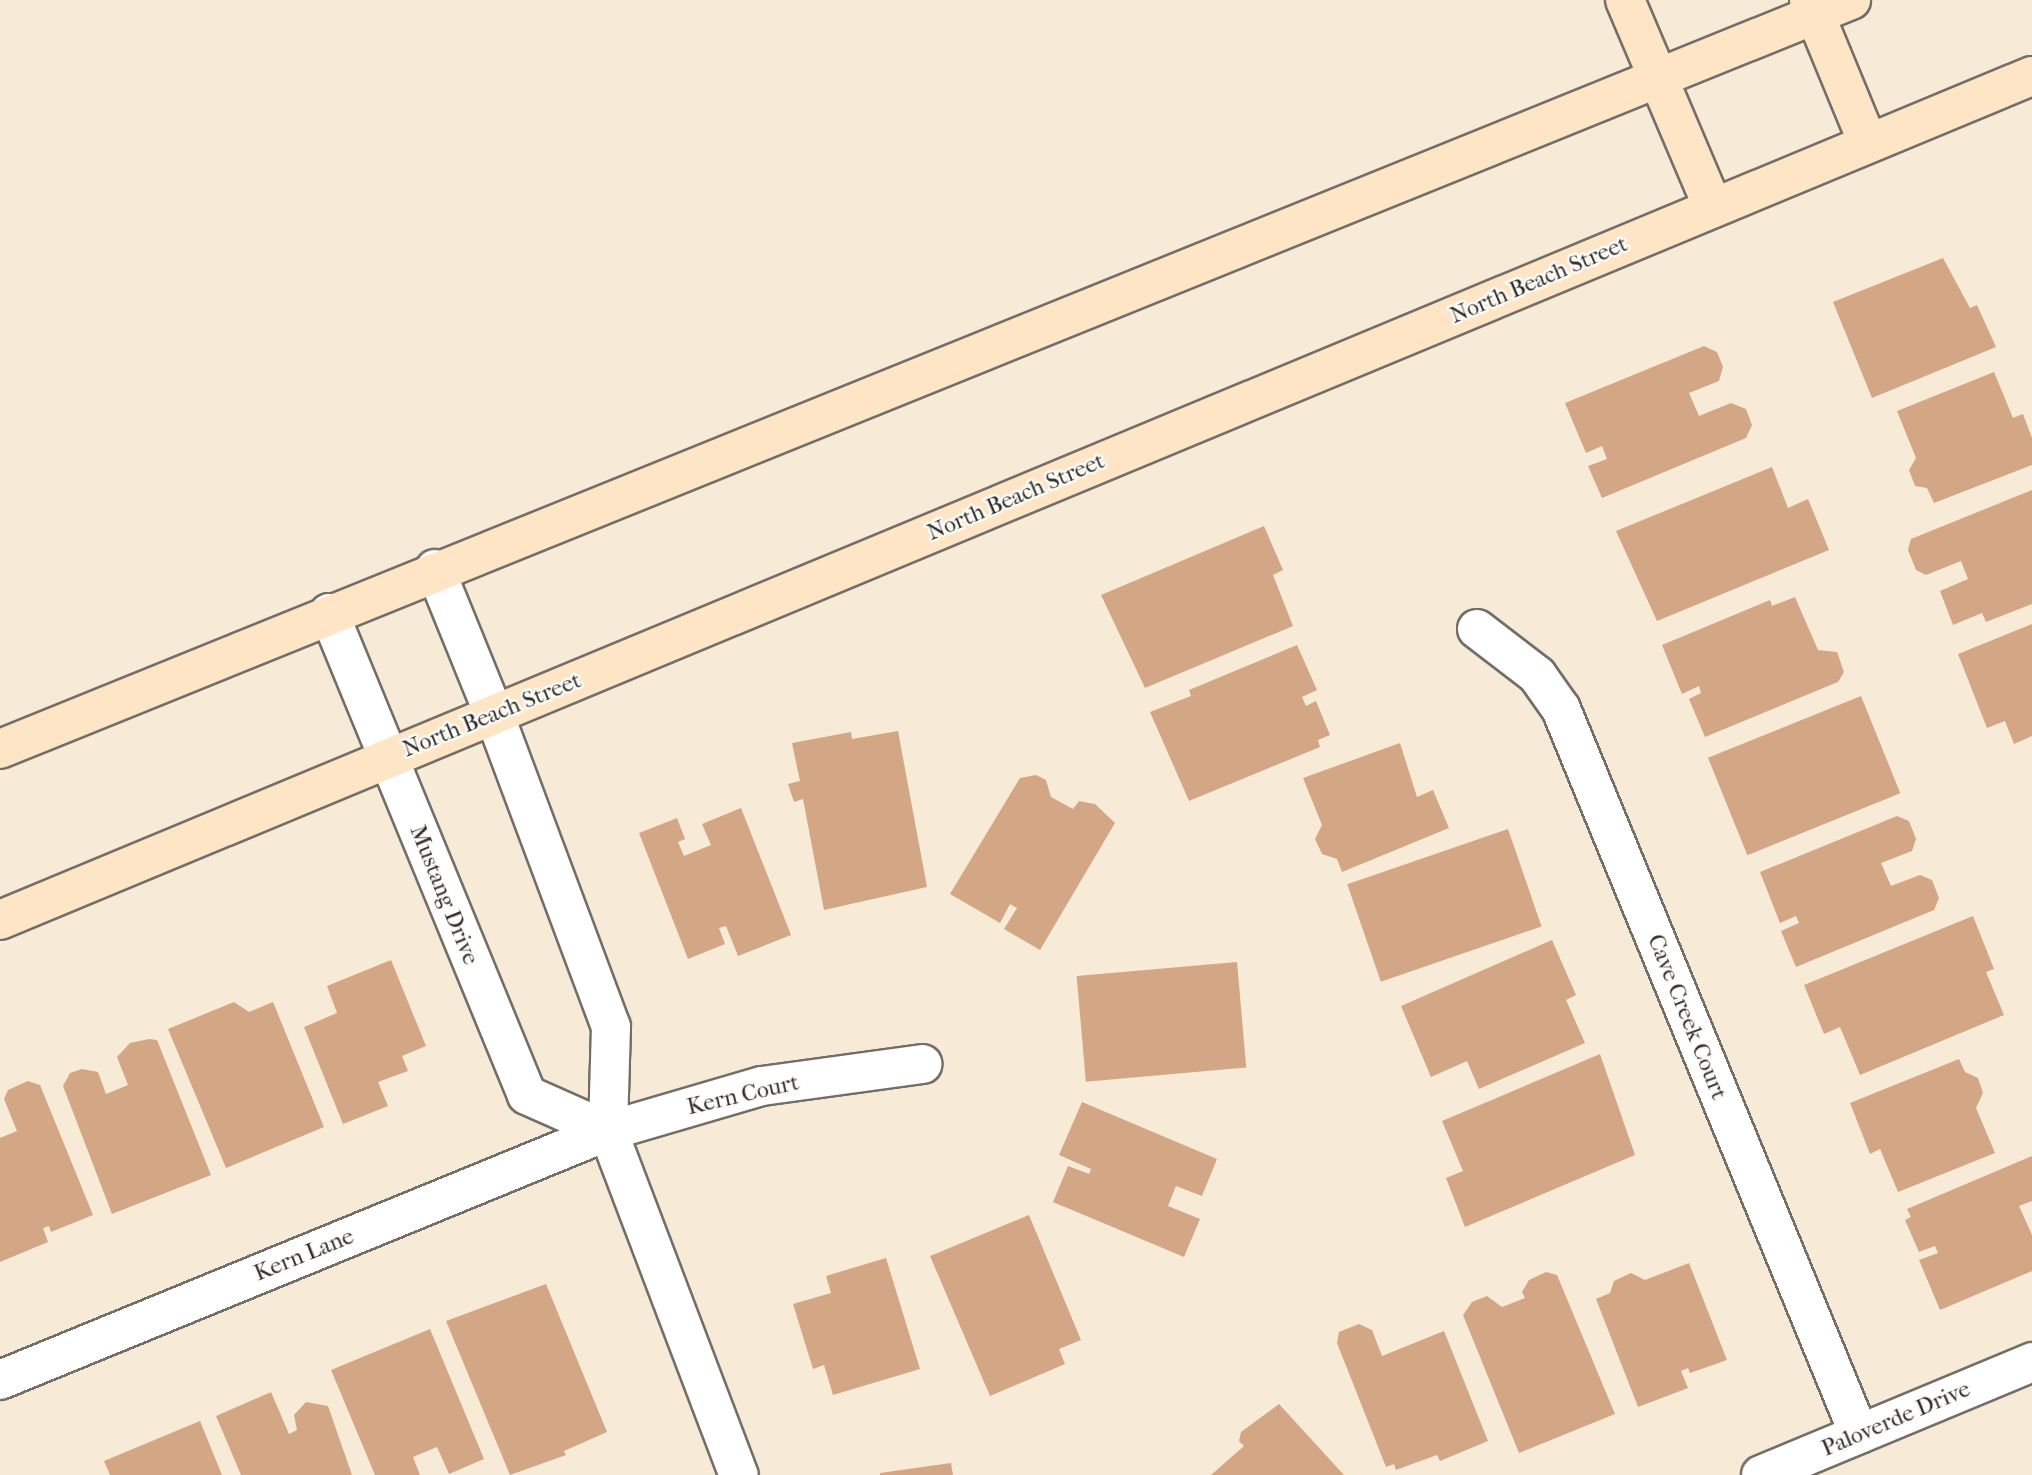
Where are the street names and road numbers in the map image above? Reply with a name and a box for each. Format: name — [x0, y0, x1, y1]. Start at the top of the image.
street label: North Beach Street — [1446, 230, 1632, 330]
street label: North Beach Street — [923, 447, 1109, 547]
street label: North Beach Street — [399, 667, 585, 763]
street label: Mustang Drive — [404, 821, 484, 969]
street label: Cave Creek Court — [1641, 930, 1733, 1104]
street label: Kern Court — [684, 1069, 802, 1121]
street label: Kern Lane — [250, 1223, 358, 1287]
street label: Paloverde Drive — [1818, 1375, 1974, 1463]

